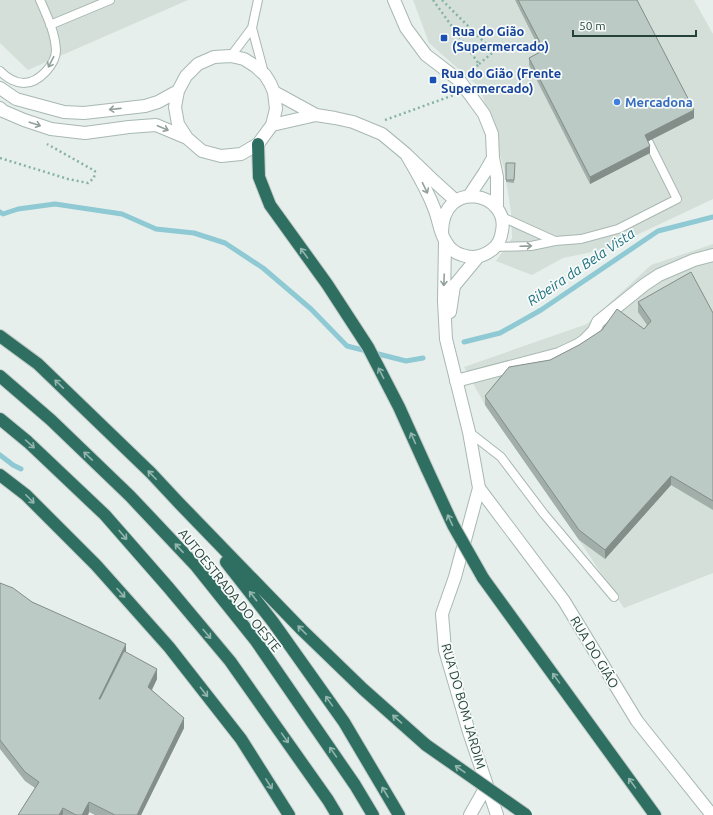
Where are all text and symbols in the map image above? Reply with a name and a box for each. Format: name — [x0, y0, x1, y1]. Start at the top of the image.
scale bar — [573, 12, 696, 38]
text: 50 m — [579, 19, 606, 32]
place label: Rua do Gião (Supermercado) — [452, 24, 549, 54]
marker: Rua do Gião (Supermercado) — [439, 33, 449, 43]
one-way arrow — [47, 56, 54, 68]
place label: Rua do Gião (Frente Supermercado) — [441, 66, 561, 96]
marker: Rua do Gião (Frente Supermercado) — [428, 75, 438, 85]
place label: Mercadona — [625, 95, 693, 109]
marker: Mercadona — [612, 97, 622, 107]
one-way arrow — [109, 106, 122, 113]
one-way arrow — [29, 121, 42, 128]
one-way arrow — [157, 125, 169, 133]
one-way arrow — [422, 182, 429, 194]
water label: Ribeira da Bela Vista — [524, 225, 638, 309]
one-way arrow — [519, 242, 532, 250]
one-way arrow — [300, 247, 308, 258]
one-way arrow — [441, 273, 448, 286]
one-way arrow — [377, 367, 385, 379]
one-way arrow — [54, 379, 64, 389]
one-way arrow — [409, 432, 416, 444]
one-way arrow — [25, 439, 35, 449]
one-way arrow — [83, 451, 93, 461]
one-way arrow — [147, 470, 157, 480]
one-way arrow — [25, 494, 35, 504]
one-way arrow — [446, 514, 453, 526]
street label: AUTOESTRADA DO OESTE — [176, 526, 284, 654]
one-way arrow — [118, 530, 127, 540]
one-way arrow — [175, 544, 184, 554]
one-way arrow — [116, 587, 125, 598]
one-way arrow — [249, 590, 257, 601]
street label: RUA DO GIÃO — [568, 614, 622, 690]
one-way arrow — [297, 625, 307, 635]
one-way arrow — [203, 628, 212, 639]
street label: RUA DO BOM JARDIM — [439, 642, 489, 770]
one-way arrow — [551, 673, 560, 684]
one-way arrow — [200, 687, 209, 698]
one-way arrow — [325, 695, 333, 706]
one-way arrow — [391, 715, 402, 724]
one-way arrow — [281, 732, 289, 743]
one-way arrow — [329, 747, 337, 758]
one-way arrow — [455, 765, 466, 773]
one-way arrow — [266, 778, 274, 790]
one-way arrow — [628, 778, 636, 789]
one-way arrow — [381, 786, 389, 798]

